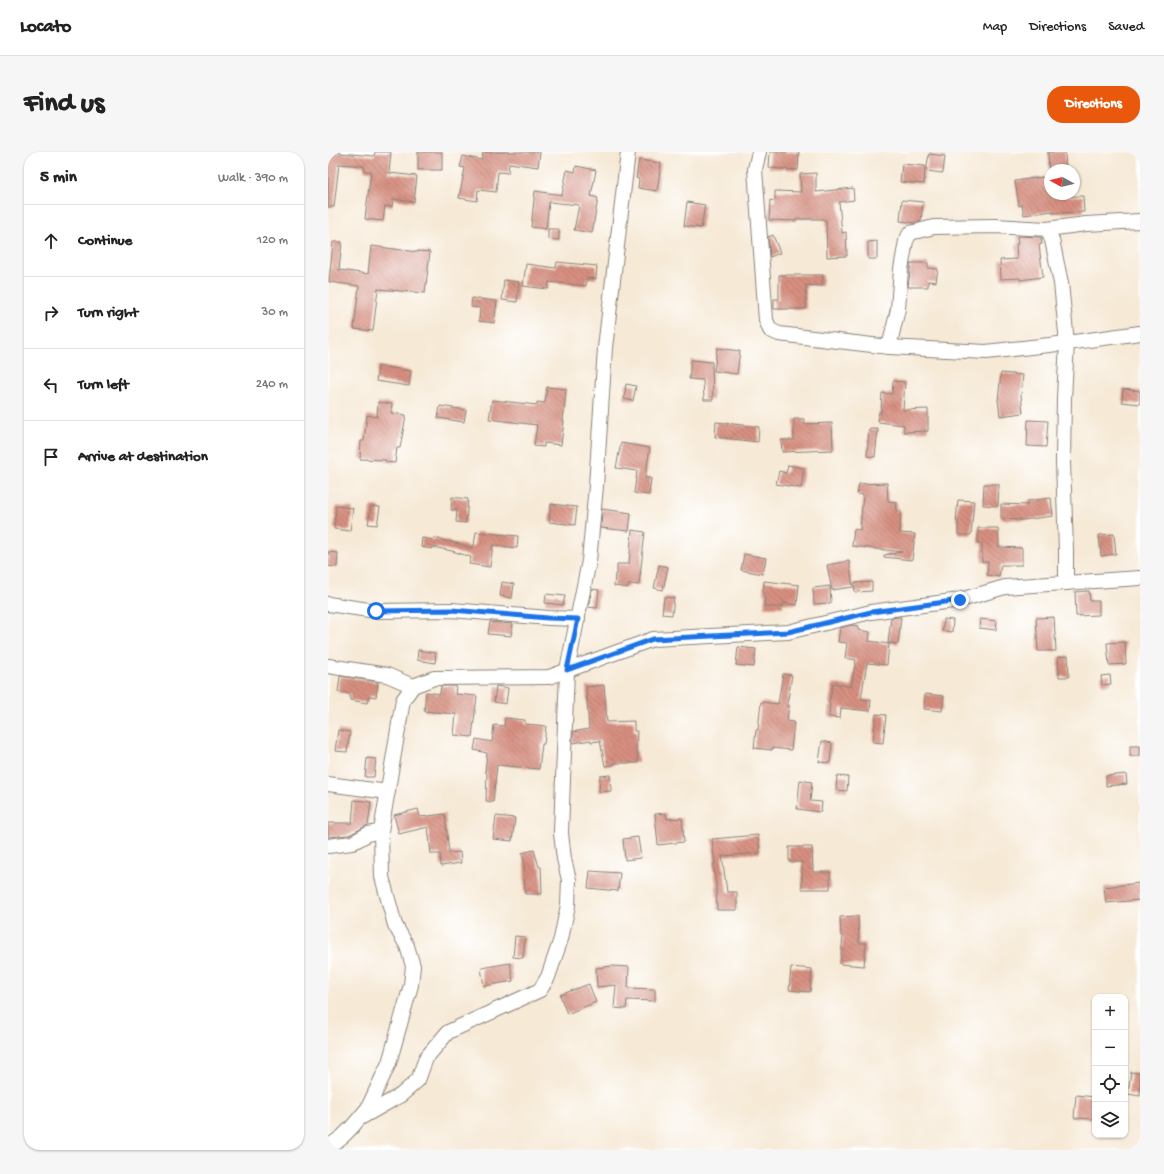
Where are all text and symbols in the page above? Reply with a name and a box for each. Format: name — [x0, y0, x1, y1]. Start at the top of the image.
text: Locato — [20, 16, 71, 39]
text: Map — [983, 19, 1007, 36]
text: Directions — [1029, 19, 1086, 36]
text: Saved — [1108, 19, 1144, 36]
button: Directions — [1047, 86, 1140, 123]
text: Find us — [24, 88, 104, 121]
north arrow — [1044, 164, 1080, 200]
text: 5 min — [40, 168, 77, 188]
text: Walk · 390 m — [218, 171, 288, 186]
icon: ahead — [40, 230, 62, 252]
text: Continue — [78, 232, 132, 250]
text: 120 m — [257, 233, 288, 248]
icon: right — [40, 302, 62, 324]
text: Turn right — [78, 304, 138, 322]
text: 30 m — [262, 305, 288, 320]
icon: left — [40, 374, 62, 396]
text: Turn left — [78, 376, 129, 394]
text: 240 m — [256, 377, 288, 392]
icon: arrive — [40, 446, 62, 468]
text: Arrive at destination — [78, 448, 208, 466]
route end — [951, 591, 969, 609]
route start — [367, 602, 385, 620]
map controls — [1092, 994, 1128, 1138]
button: + — [1092, 994, 1128, 1030]
button: − — [1092, 1030, 1128, 1066]
button: locate — [1092, 1066, 1128, 1102]
button: layers — [1092, 1102, 1128, 1138]

